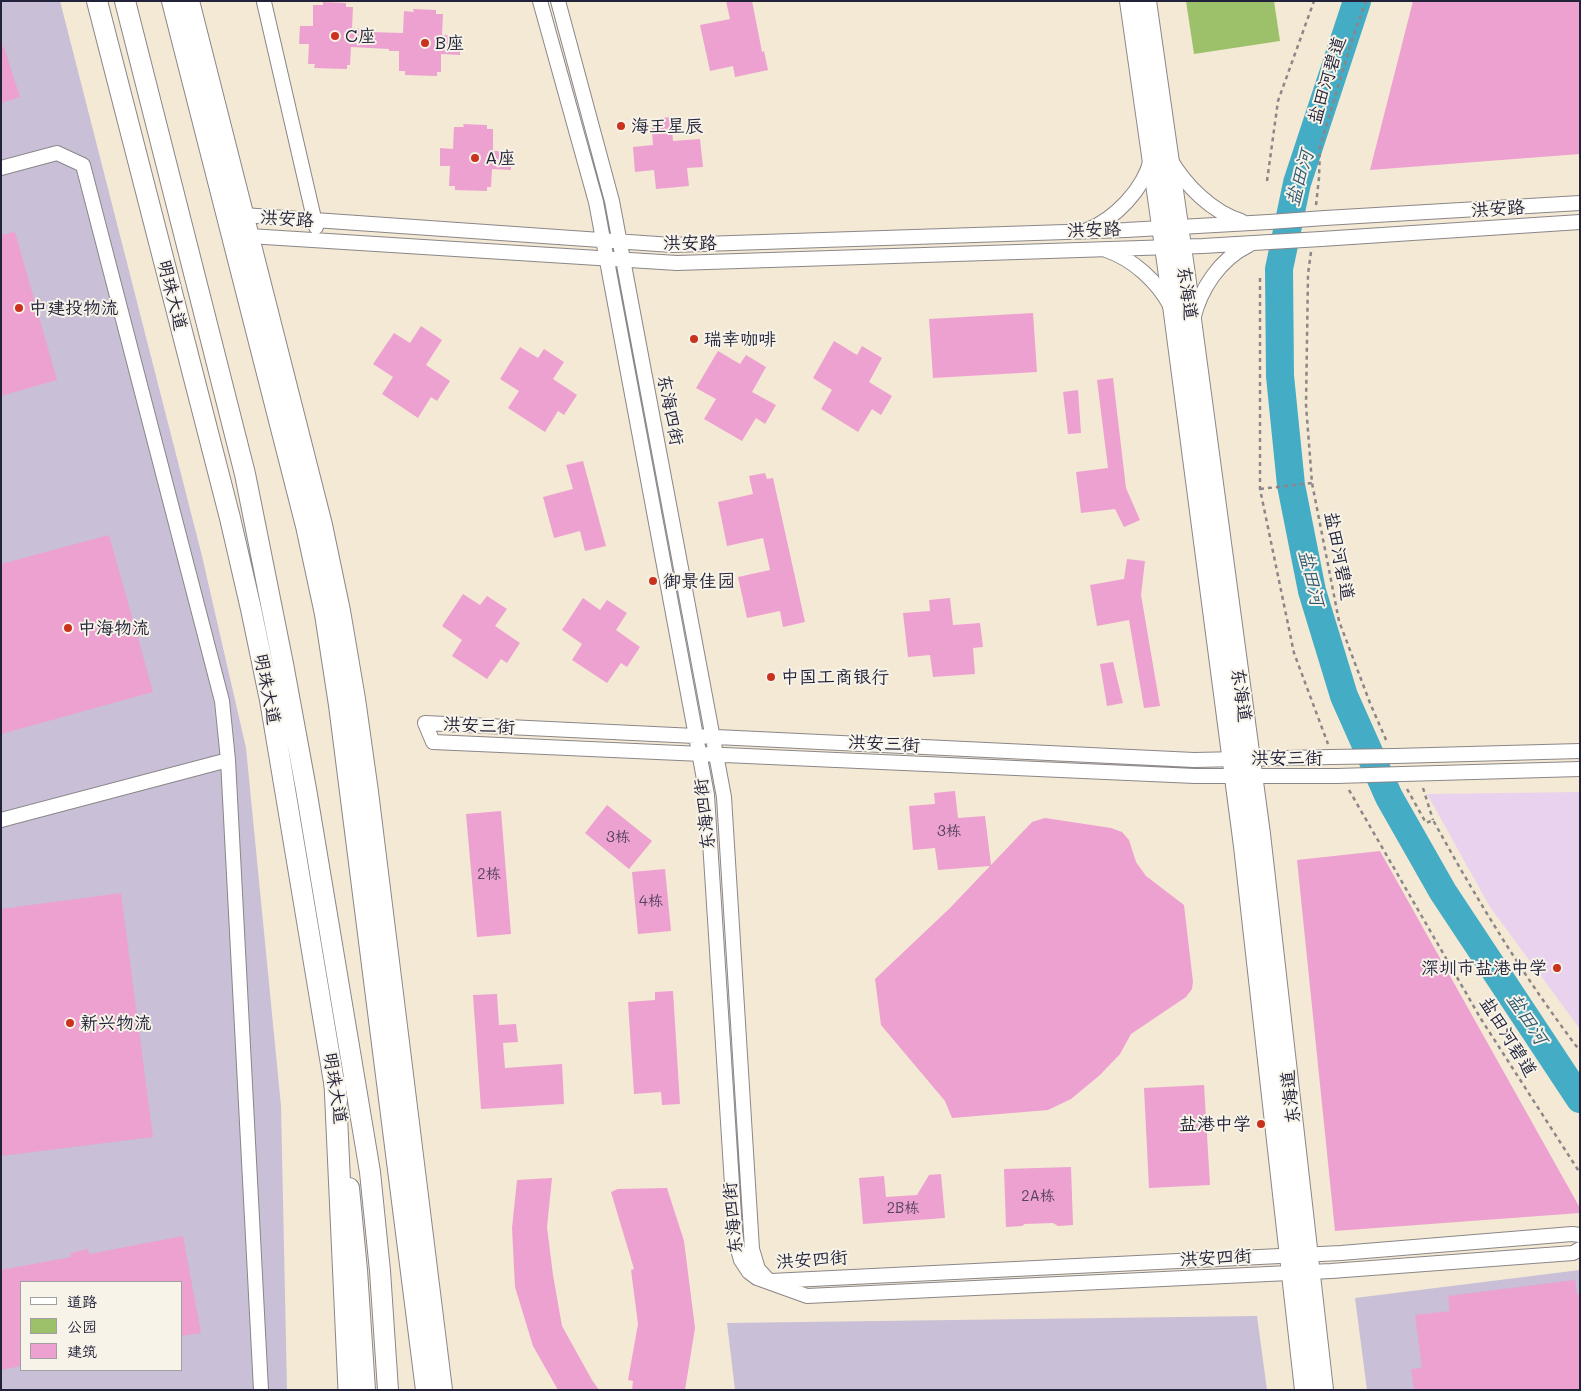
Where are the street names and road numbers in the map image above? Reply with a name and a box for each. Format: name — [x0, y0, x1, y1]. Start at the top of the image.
street label: 盐田河碧道 — [1304, 34, 1350, 126]
street label: 洪安路 — [1470, 196, 1526, 222]
street label: 洪安路 — [259, 206, 315, 232]
street label: 洪安路 — [1067, 218, 1121, 242]
street label: 洪安路 — [663, 232, 717, 254]
street label: 明珠大道 — [153, 257, 191, 333]
street label: 东海道 — [1173, 265, 1201, 321]
street label: 东海四街 — [653, 373, 687, 447]
street label: 盐田河碧道 — [1320, 510, 1358, 602]
street label: 明珠大道 — [250, 652, 284, 726]
street label: 东海道 — [1227, 667, 1255, 723]
street label: 洪安三街 — [442, 713, 516, 739]
street label: 洪安三街 — [847, 731, 921, 757]
street label: 洪安三街 — [1251, 747, 1323, 769]
street label: 东海四街 — [690, 777, 720, 851]
street label: 盐田河碧道 — [1475, 993, 1541, 1081]
street label: 明珠大道 — [319, 1051, 351, 1125]
street label: 东海道 — [1277, 1069, 1305, 1125]
street label: 东海四街 — [719, 1181, 747, 1255]
street label: 洪安四街 — [1179, 1245, 1253, 1271]
street label: 洪安四街 — [775, 1247, 849, 1273]

